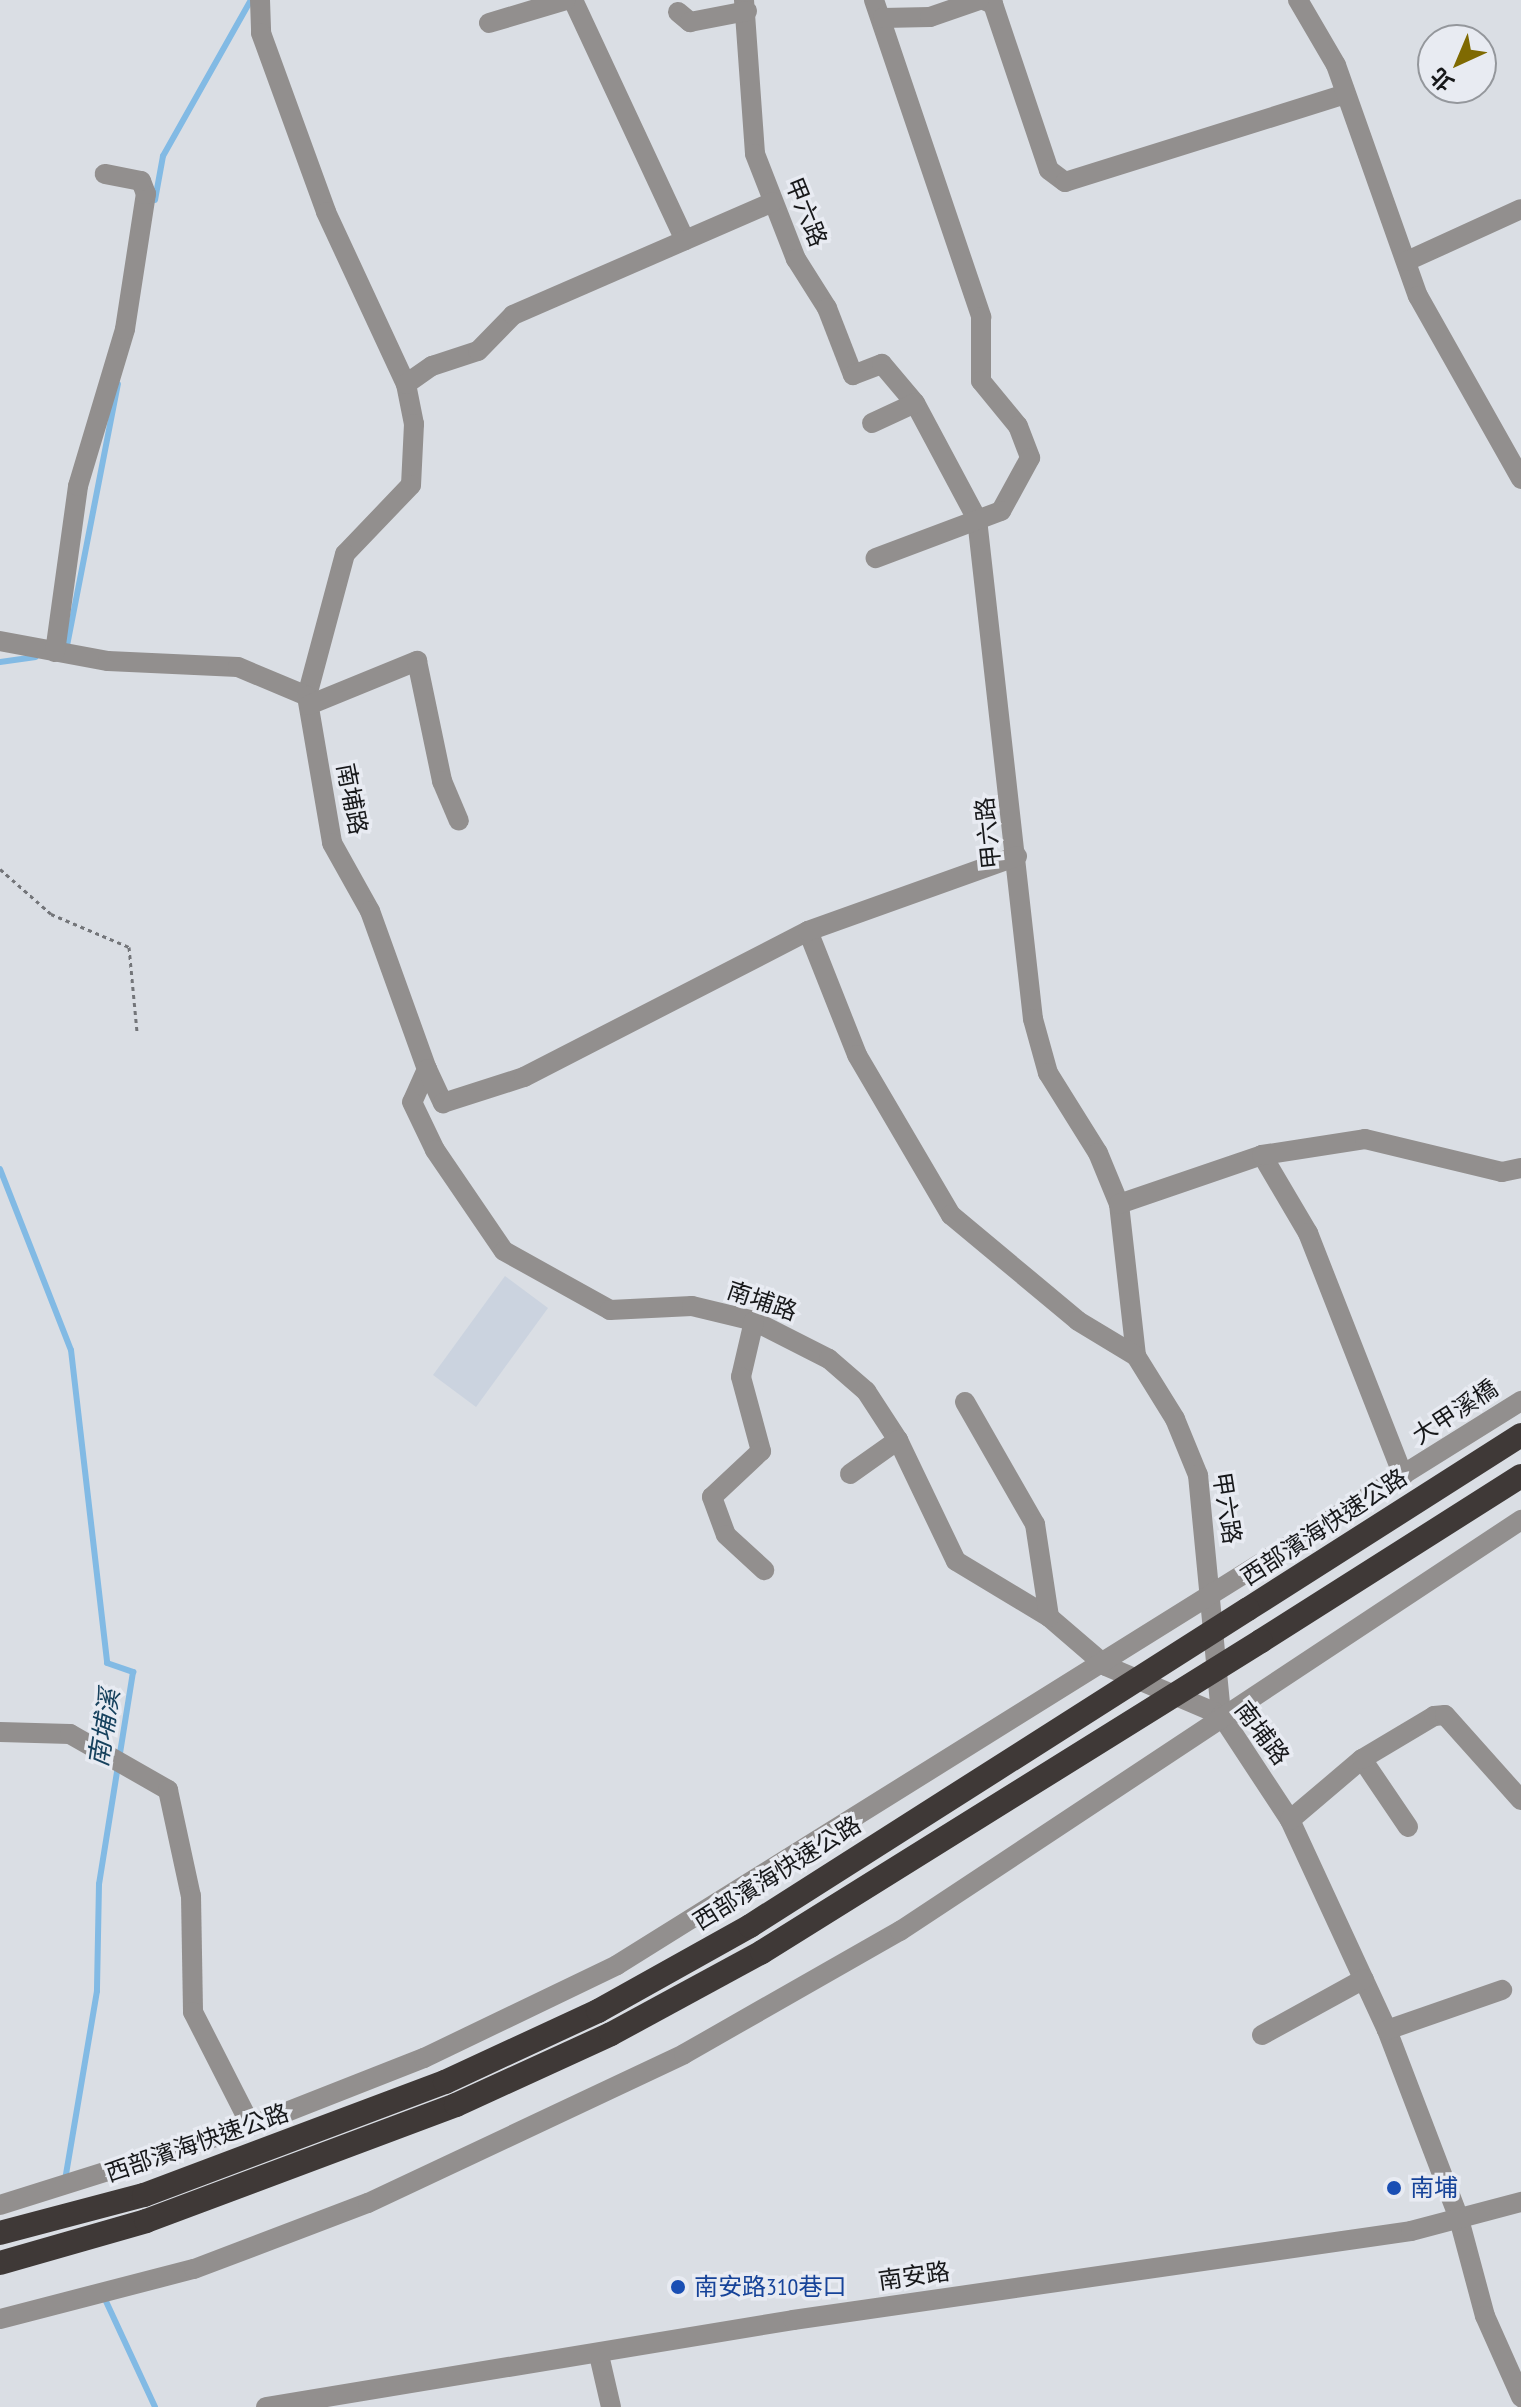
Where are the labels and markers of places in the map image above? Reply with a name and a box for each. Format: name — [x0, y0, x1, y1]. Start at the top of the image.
place label: 南埔 — [1410, 2174, 1458, 2202]
marker: 南埔 — [1385, 2179, 1403, 2197]
place label: 南安路310巷口 — [694, 2273, 846, 2301]
marker: 南安路310巷口 — [669, 2278, 687, 2296]

